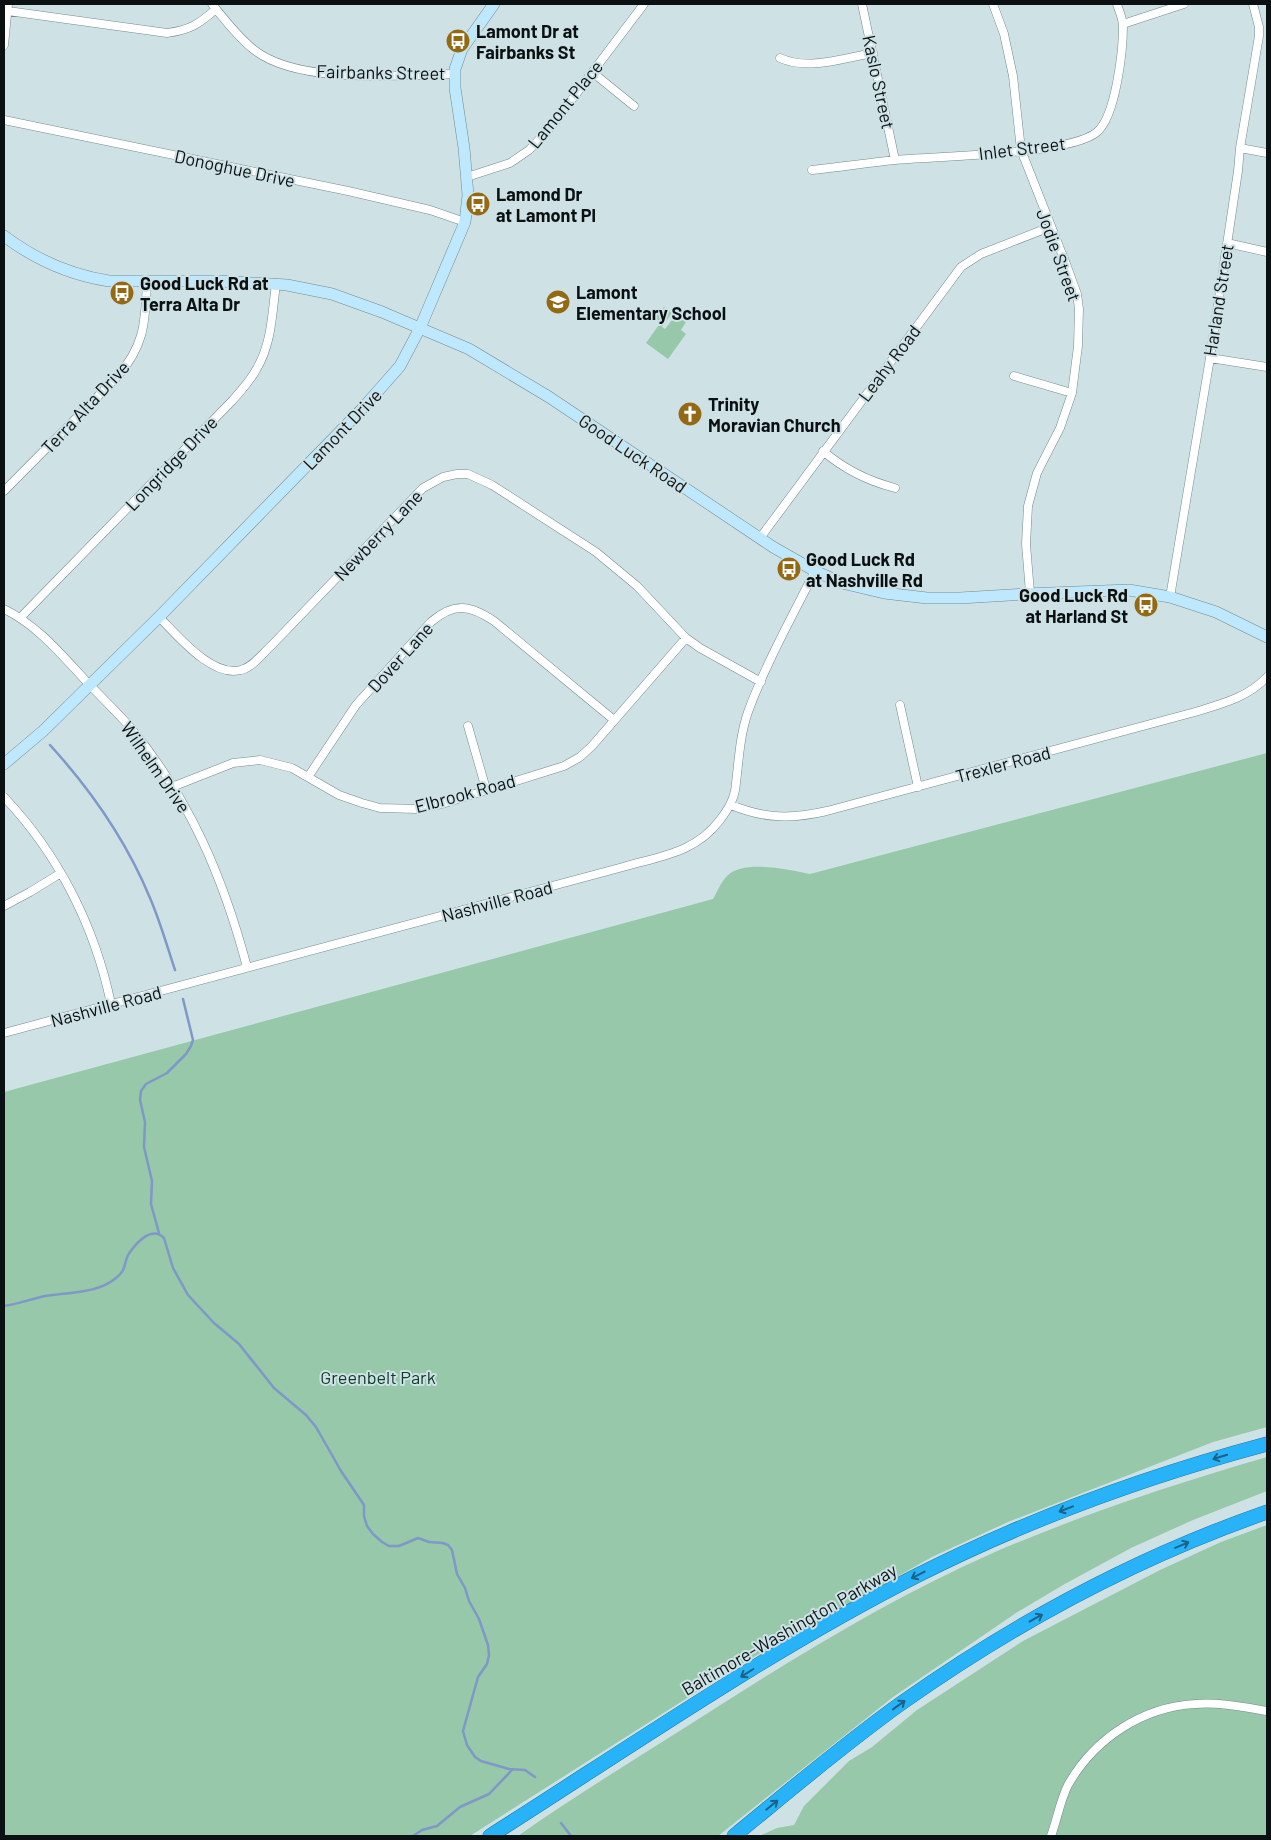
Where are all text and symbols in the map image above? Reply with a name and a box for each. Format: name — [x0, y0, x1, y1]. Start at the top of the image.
place label: Lamont Dr at Fairbanks St — [476, 20, 579, 63]
bus stop icon: Lamont Dr at Fairbanks St — [445, 28, 471, 54]
street label: Kaslo Street — [858, 33, 900, 131]
street label: Lamont Place — [523, 56, 607, 152]
street label: Fairbanks Street — [316, 60, 446, 84]
street label: Inlet Street — [977, 132, 1067, 164]
street label: Donoghue Drive — [173, 144, 297, 192]
place label: Lamond Dr at Lamont Pl — [496, 183, 596, 226]
bus stop icon: Lamond Dr at Lamont Pl — [465, 191, 491, 217]
street label: Jodie Street — [1032, 206, 1086, 304]
street label: Harland Street — [1198, 242, 1238, 358]
place label: Good Luck Rd at Terra Alta Dr — [140, 272, 269, 315]
bus stop icon: Good Luck Rd at Terra Alta Dr — [109, 280, 135, 306]
place label: Lamont Elementary School — [576, 281, 726, 324]
school or university icon: Lamont Elementary School — [545, 289, 571, 315]
street label: Leahy Road — [853, 320, 925, 406]
street label: Terra Alta Drive — [36, 356, 134, 458]
street label: Lamont Drive — [298, 384, 386, 474]
place label: Trinity Moravian Church — [708, 393, 841, 436]
church icon: Trinity Moravian Church — [677, 401, 703, 427]
street label: Good Luck Road — [575, 409, 691, 497]
street label: Longridge Drive — [120, 411, 222, 515]
street label: Newberry Lane — [329, 485, 427, 585]
place label: Good Luck Rd at Nashville Rd — [806, 548, 923, 591]
bus stop icon: Good Luck Rd at Nashville Rd — [776, 556, 802, 582]
place label: Good Luck Rd at Harland St — [1019, 584, 1128, 627]
bus stop icon: Good Luck Rd at Harland St — [1133, 592, 1159, 618]
street label: Dover Lane — [363, 617, 437, 697]
street label: Wilhelm Drive — [116, 717, 196, 817]
street label: Trexler Road — [953, 741, 1053, 787]
street label: Elbrook Road — [412, 769, 518, 817]
street label: Nashville Road — [439, 876, 555, 926]
street label: Nashville Road — [48, 981, 164, 1031]
park label: Greenbelt Park — [320, 1366, 436, 1388]
one-way arrow — [1213, 1452, 1229, 1462]
one-way arrow — [1059, 1505, 1075, 1514]
one-way arrow — [1174, 1540, 1189, 1550]
street label: Baltimore-Washington Parkway — [678, 1558, 900, 1700]
one-way arrow — [911, 1571, 926, 1580]
one-way arrow — [1028, 1612, 1043, 1622]
one-way arrow — [740, 1668, 754, 1678]
one-way arrow — [892, 1700, 906, 1710]
one-way arrow — [765, 1800, 778, 1811]

